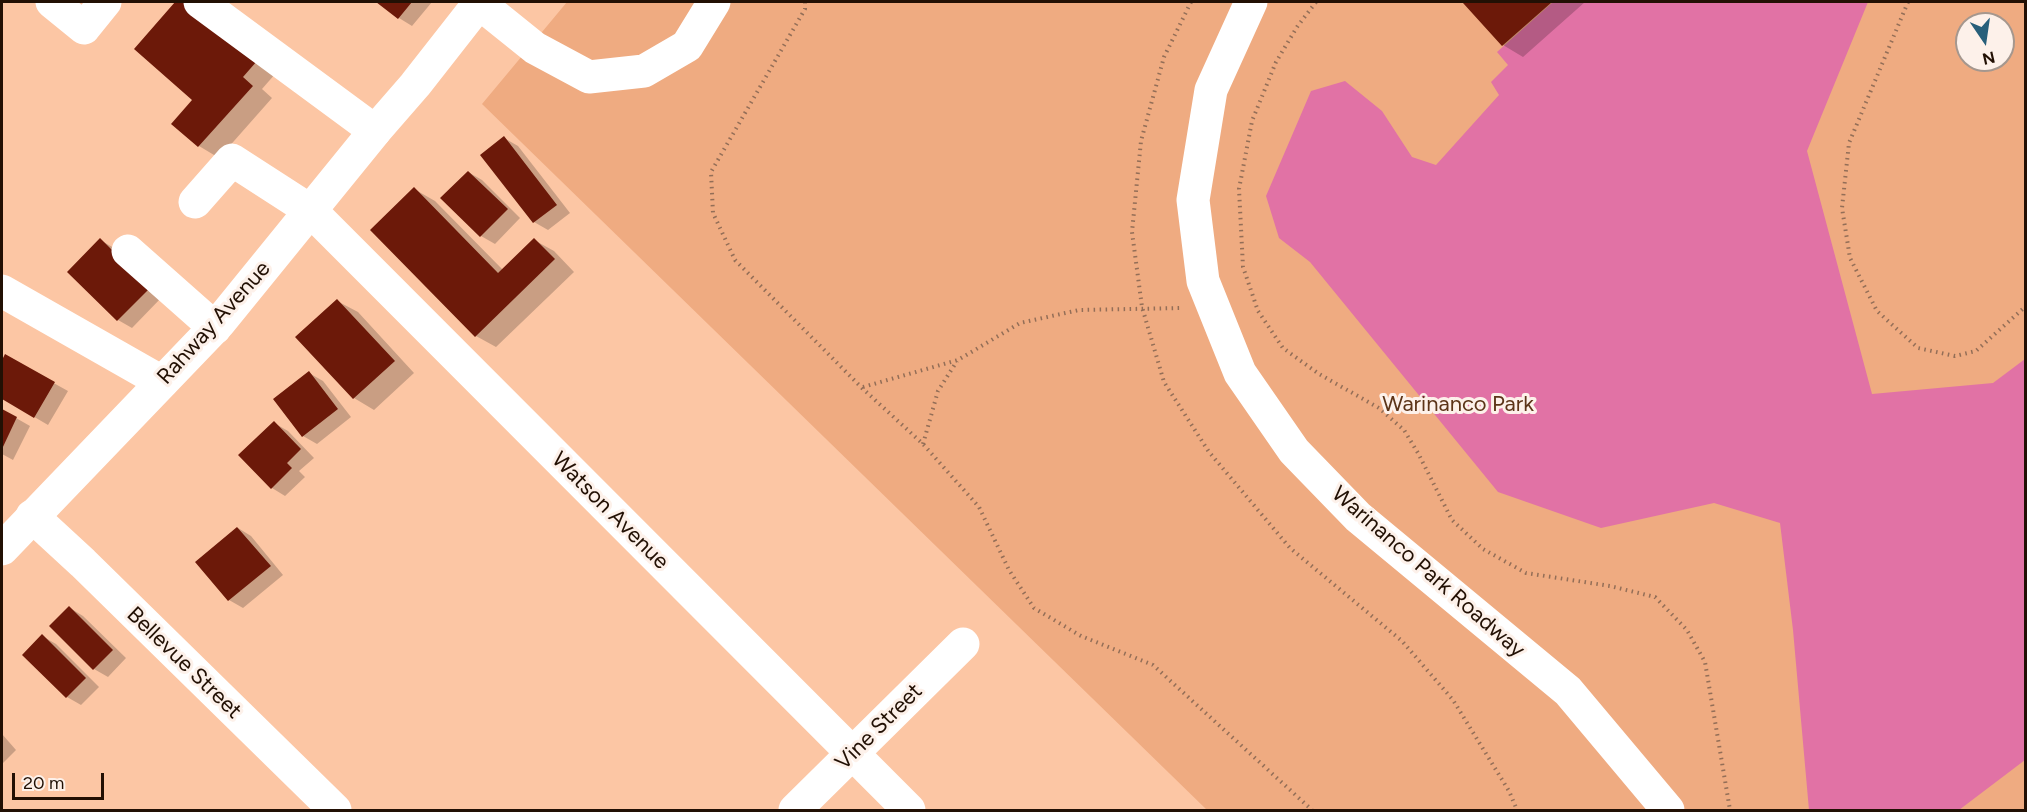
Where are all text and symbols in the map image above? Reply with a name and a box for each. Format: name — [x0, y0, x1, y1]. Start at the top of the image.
north arrow — [1955, 12, 2015, 72]
text: N — [1981, 47, 1997, 69]
street label: Rahway Avenue — [152, 256, 276, 390]
park label: Warinanco Park — [1382, 392, 1534, 418]
street label: Watson Avenue — [546, 447, 674, 575]
street label: Warinanco Park Roadway — [1326, 481, 1530, 663]
street label: Bellevue Street — [121, 602, 247, 724]
street label: Vine Street — [830, 678, 928, 776]
scale bar — [15, 761, 106, 799]
text: 20 m — [23, 772, 64, 794]

